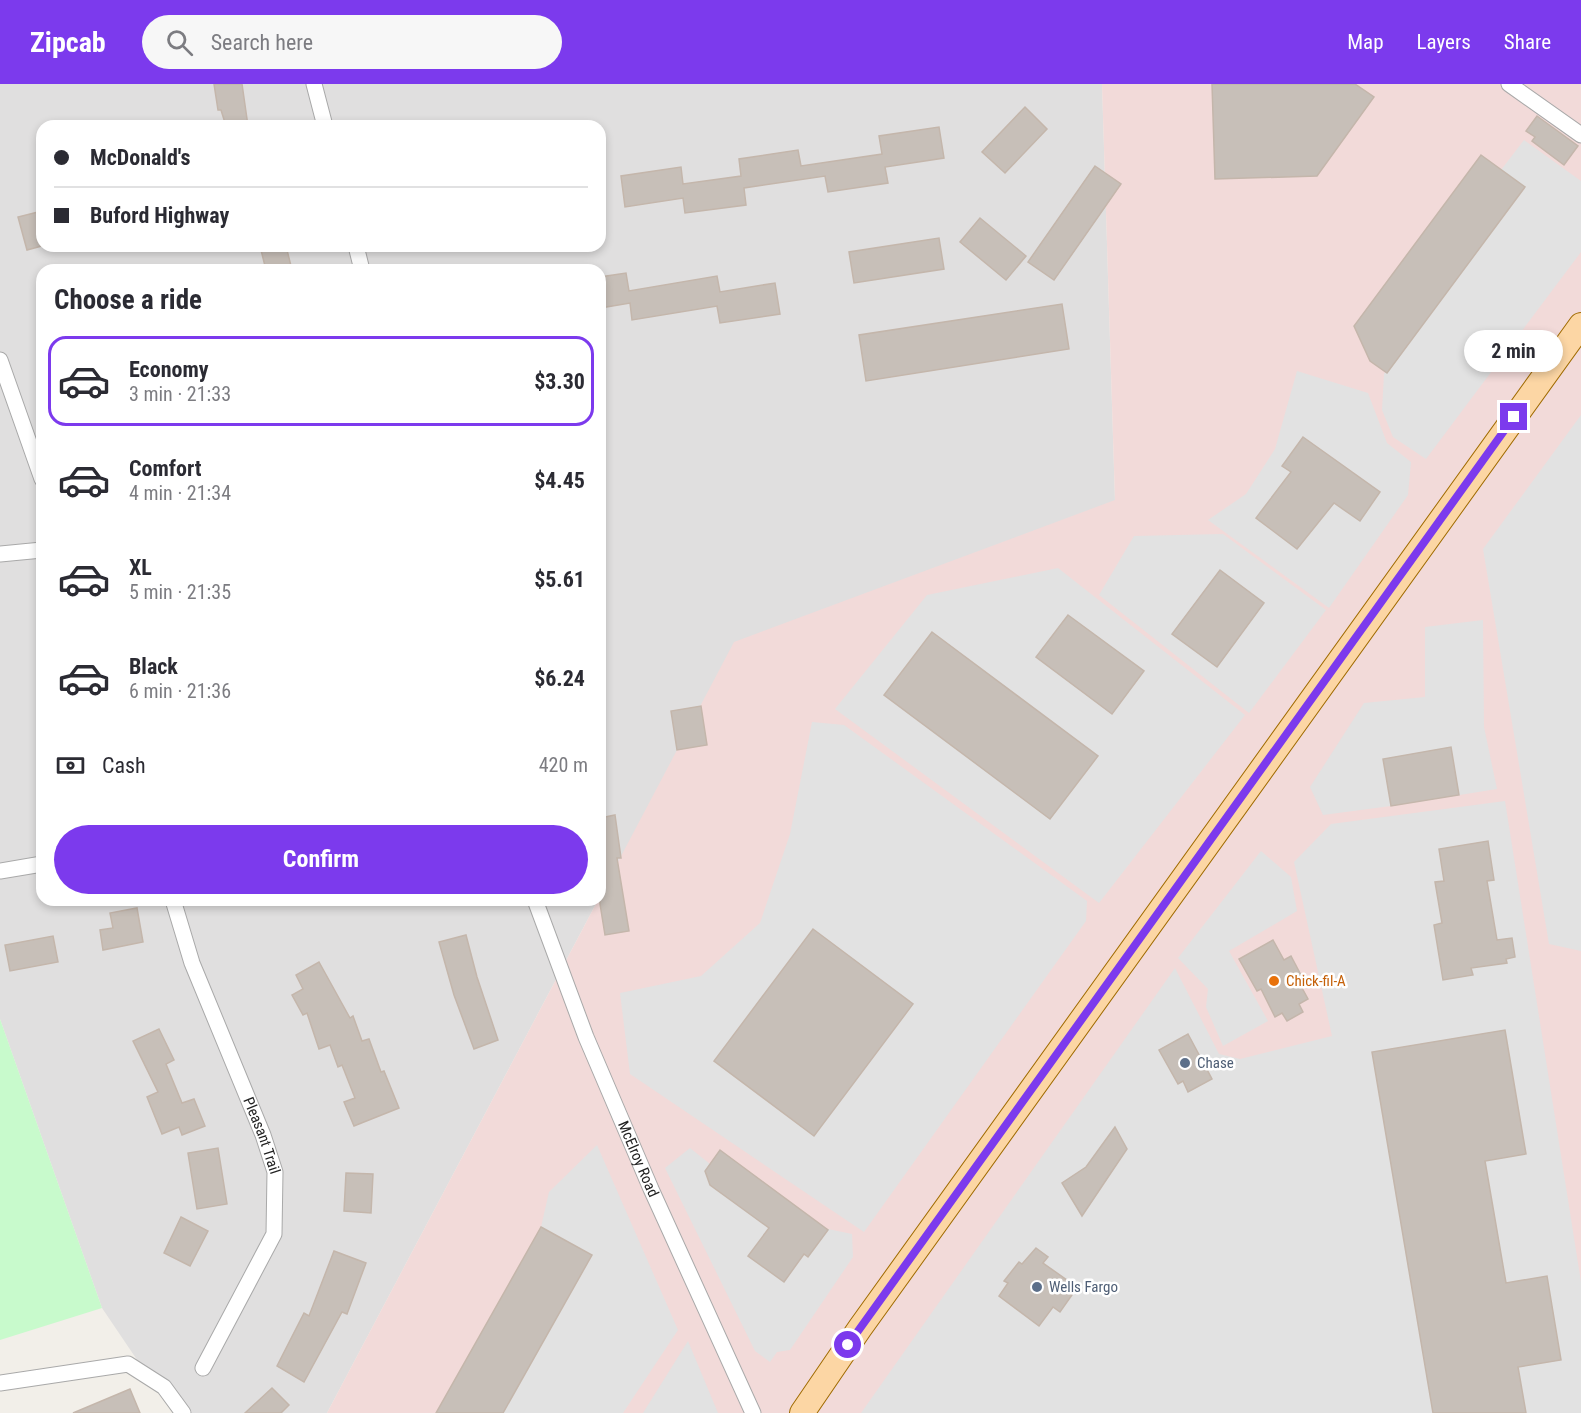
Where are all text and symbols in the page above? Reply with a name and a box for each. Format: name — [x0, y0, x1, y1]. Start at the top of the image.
search box — [142, 15, 562, 69]
text: Zipcab — [30, 26, 106, 59]
icon: search — [163, 26, 196, 59]
text: Search here — [211, 30, 313, 55]
text: Map — [1347, 30, 1384, 54]
text: Layers — [1417, 30, 1471, 54]
text: Share — [1504, 30, 1551, 54]
text: McDonald's — [90, 145, 190, 170]
text: Buford Highway — [90, 203, 229, 228]
text: Choose a ride — [54, 284, 202, 316]
callout: 2 min — [1464, 330, 1564, 372]
text: 2 min — [1491, 339, 1536, 363]
icon: car — [57, 354, 111, 408]
text: Economy — [129, 357, 209, 382]
text: $3.30 — [534, 369, 585, 394]
text: 3 min · 21:33 — [129, 382, 231, 406]
route end — [1500, 403, 1527, 430]
icon: car — [57, 453, 111, 507]
text: Comfort — [129, 456, 202, 481]
text: $4.45 — [534, 468, 585, 493]
text: 4 min · 21:34 — [129, 481, 231, 505]
icon: car — [57, 552, 111, 606]
text: XL — [129, 555, 152, 580]
text: $5.61 — [534, 567, 585, 592]
text: 5 min · 21:35 — [129, 580, 231, 604]
icon: car — [57, 651, 111, 705]
text: Black — [129, 654, 178, 679]
text: $6.24 — [534, 666, 585, 691]
text: 6 min · 21:36 — [129, 679, 231, 703]
icon: cash — [54, 749, 87, 782]
text: Cash — [102, 753, 146, 778]
text: 420 m — [539, 753, 588, 777]
button: Confirm — [54, 825, 588, 894]
place label: Chick-fil-A — [1286, 972, 1346, 990]
marker: Chick-fil-A — [1267, 974, 1281, 988]
place label: Chase — [1197, 1054, 1234, 1072]
marker: Chase — [1178, 1056, 1192, 1070]
street label: Pleasant Trail — [239, 1094, 284, 1176]
street label: McElroy Road — [614, 1118, 662, 1200]
place label: Wells Fargo — [1049, 1278, 1118, 1296]
marker: Wells Fargo — [1030, 1280, 1044, 1294]
route start — [834, 1331, 861, 1358]

